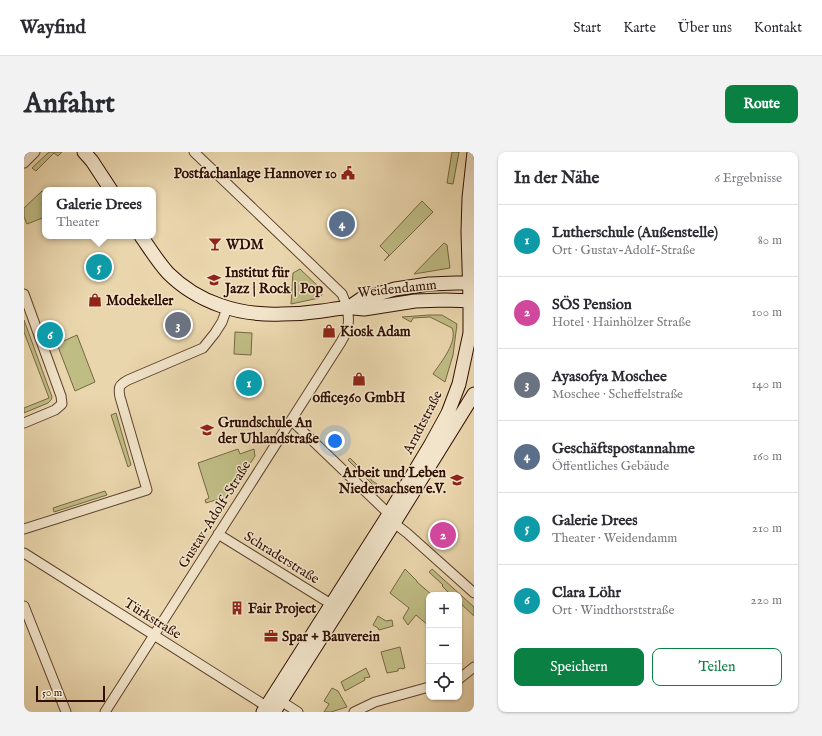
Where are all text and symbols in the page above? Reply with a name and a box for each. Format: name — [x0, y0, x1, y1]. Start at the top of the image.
text: Wayfind — [20, 16, 86, 40]
text: Start — [573, 19, 601, 37]
text: Karte — [623, 19, 656, 37]
text: Über uns — [678, 19, 732, 37]
text: Kontakt — [754, 19, 802, 37]
button: Route — [725, 85, 798, 123]
text: Anfahrt — [24, 87, 115, 122]
place label: Postfachanlage Hannover 10 — [174, 165, 337, 183]
public building icon: Postfachanlage Hannover 10 — [340, 165, 356, 181]
text: In der Nähe — [514, 168, 599, 189]
text: 6 Ergebnisse — [714, 170, 782, 187]
popup — [42, 187, 156, 239]
text: Galerie Drees — [56, 195, 142, 214]
pin: 4 — [329, 209, 355, 239]
text: Theater — [56, 214, 99, 231]
text: Lutherschule (Außenstelle) — [552, 223, 718, 242]
text: 1 — [525, 232, 529, 249]
text: 80 m — [758, 232, 782, 249]
bar icon: WDM — [207, 236, 223, 252]
place label: WDM — [225, 236, 264, 254]
text: Ort · Gustav-Adolf-Straße — [552, 242, 695, 259]
pin: 5 — [86, 252, 112, 282]
place label: Institut für Jazz | Rock | Pop — [223, 264, 323, 298]
school or university icon: Institut für Jazz | Rock | Pop — [206, 272, 222, 288]
street label: Weidendamm — [357, 276, 438, 302]
shop icon: Modekeller — [87, 292, 103, 308]
place label: Modekeller — [106, 292, 174, 310]
text: SÖS Pension — [552, 295, 632, 314]
text: 2 — [524, 304, 530, 321]
text: 100 m — [752, 304, 782, 321]
pin: 3 — [165, 310, 191, 340]
text: Hotel · Hainhölzer Straße — [552, 314, 691, 331]
pin: 6 — [37, 320, 63, 350]
shop icon: Kiosk Adam — [321, 323, 337, 339]
place label: Kiosk Adam — [340, 323, 411, 341]
text: Ayasofya Moschee — [552, 367, 667, 386]
pin: 1 — [236, 368, 262, 398]
shop icon: office360 GmbH — [351, 371, 367, 387]
text: 3 — [525, 376, 529, 393]
text: 140 m — [752, 376, 782, 393]
text: Moschee · Scheffelstraße — [552, 386, 683, 403]
street label: Arndtstraße — [399, 387, 447, 458]
place label: office360 GmbH — [312, 389, 406, 407]
place label: Grundschule An der Uhlandstraße — [218, 414, 320, 448]
school or university icon: Grundschule An der Uhlandstraße — [199, 422, 215, 438]
your location — [325, 431, 345, 451]
text: Geschäftspostannahme — [552, 439, 695, 458]
text: 4 — [524, 448, 530, 465]
text: 160 m — [752, 448, 782, 465]
street label: Gustav-Adolf-Straße — [175, 457, 255, 572]
text: Öffentliches Gebäude — [552, 458, 669, 475]
place label: Arbeit und Leben Niedersachsen e.V. — [337, 464, 447, 498]
school or university icon: Arbeit und Leben Niedersachsen e.V. — [449, 472, 465, 488]
text: Galerie Drees — [552, 511, 638, 530]
pin: 2 — [430, 520, 456, 550]
text: 5 — [525, 520, 529, 537]
text: 210 m — [752, 520, 782, 537]
street label: Schraderstraße — [240, 528, 323, 588]
text: Theater · Weidendamm — [552, 530, 677, 547]
text: Clara Löhr — [552, 583, 621, 602]
map controls — [426, 592, 462, 700]
button: + — [426, 592, 462, 628]
text: 6 — [524, 592, 530, 609]
text: 220 m — [751, 592, 782, 609]
street label: Türkstraße — [120, 594, 185, 644]
building icon: Fair Project — [229, 600, 245, 616]
place label: Fair Project — [248, 600, 316, 618]
text: Ort · Windthorststraße — [552, 602, 674, 619]
office icon: Spar + Bauverein — [263, 628, 279, 644]
place label: Spar + Bauverein — [282, 628, 380, 646]
button: − — [426, 628, 462, 664]
button: Speichern — [514, 648, 644, 686]
button: Teilen — [652, 648, 782, 686]
button: locate — [426, 664, 462, 700]
scale bar — [36, 684, 105, 703]
text: 50 m — [42, 686, 62, 700]

